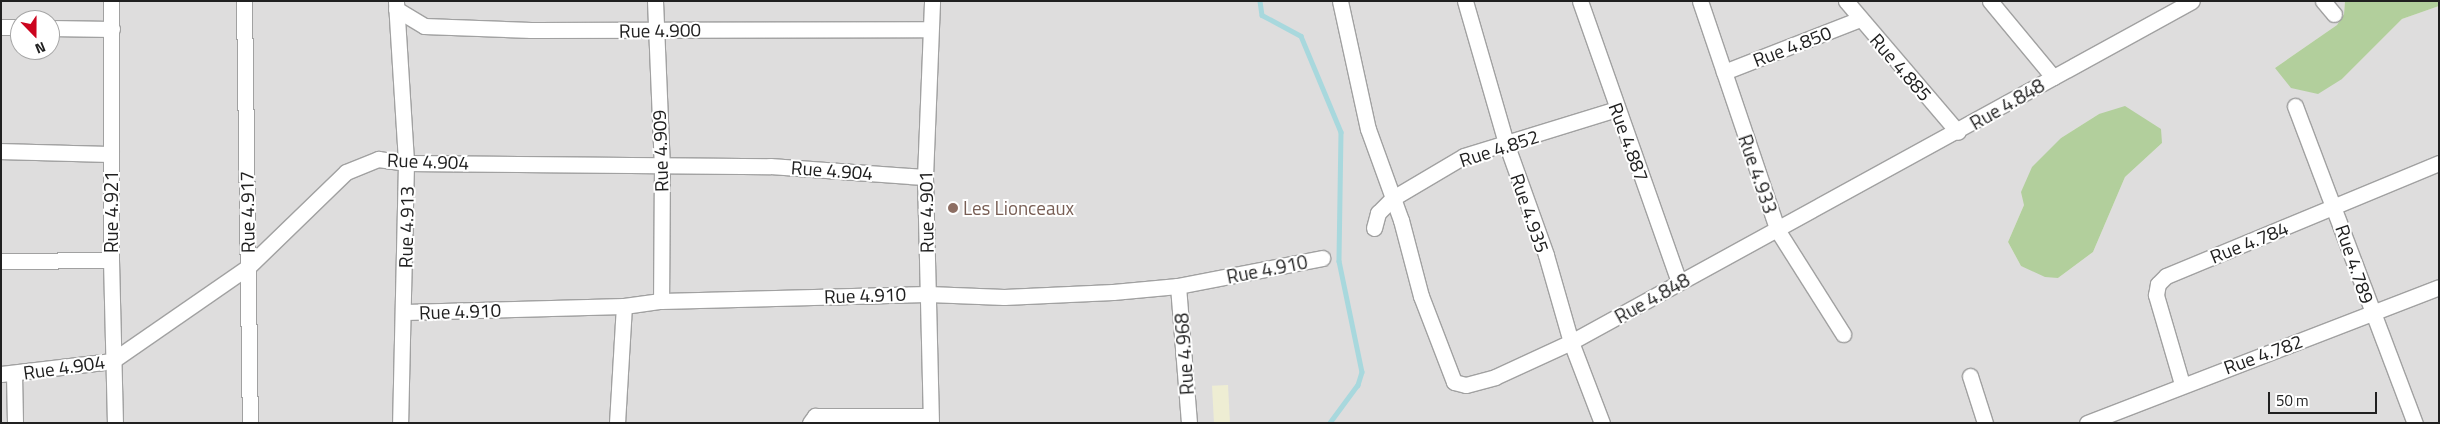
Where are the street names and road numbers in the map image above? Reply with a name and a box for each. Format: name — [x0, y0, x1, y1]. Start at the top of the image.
street label: Rue 4.900 — [619, 18, 701, 42]
street label: Rue 4.850 — [1750, 21, 1834, 71]
street label: Rue 4.885 — [1865, 29, 1937, 105]
street label: Rue 4.848 — [1966, 74, 2048, 134]
street label: Rue 4.887 — [1604, 99, 1654, 185]
street label: Rue 4.909 — [647, 110, 673, 192]
street label: Rue 4.852 — [1456, 124, 1542, 172]
street label: Rue 4.933 — [1734, 131, 1782, 217]
street label: Rue 4.904 — [387, 148, 469, 174]
street label: Rue 4.904 — [790, 156, 874, 184]
street label: Rue 4.935 — [1506, 170, 1554, 256]
street label: Rue 4.921 — [100, 171, 122, 253]
street label: Rue 4.917 — [235, 171, 259, 253]
street label: Rue 4.901 — [914, 171, 938, 253]
street label: Rue 4.913 — [394, 186, 418, 268]
street label: Rue 4.784 — [2207, 216, 2291, 268]
street label: Rue 4.789 — [2331, 221, 2379, 307]
street label: Rue 4.910 — [1224, 250, 1310, 288]
street label: Rue 4.848 — [1611, 268, 1693, 328]
street label: Rue 4.910 — [824, 282, 906, 308]
street label: Rue 4.910 — [419, 298, 501, 324]
street label: Rue 4.968 — [1170, 312, 1198, 396]
street label: Rue 4.782 — [2220, 329, 2306, 379]
street label: Rue 4.904 — [22, 350, 106, 384]

